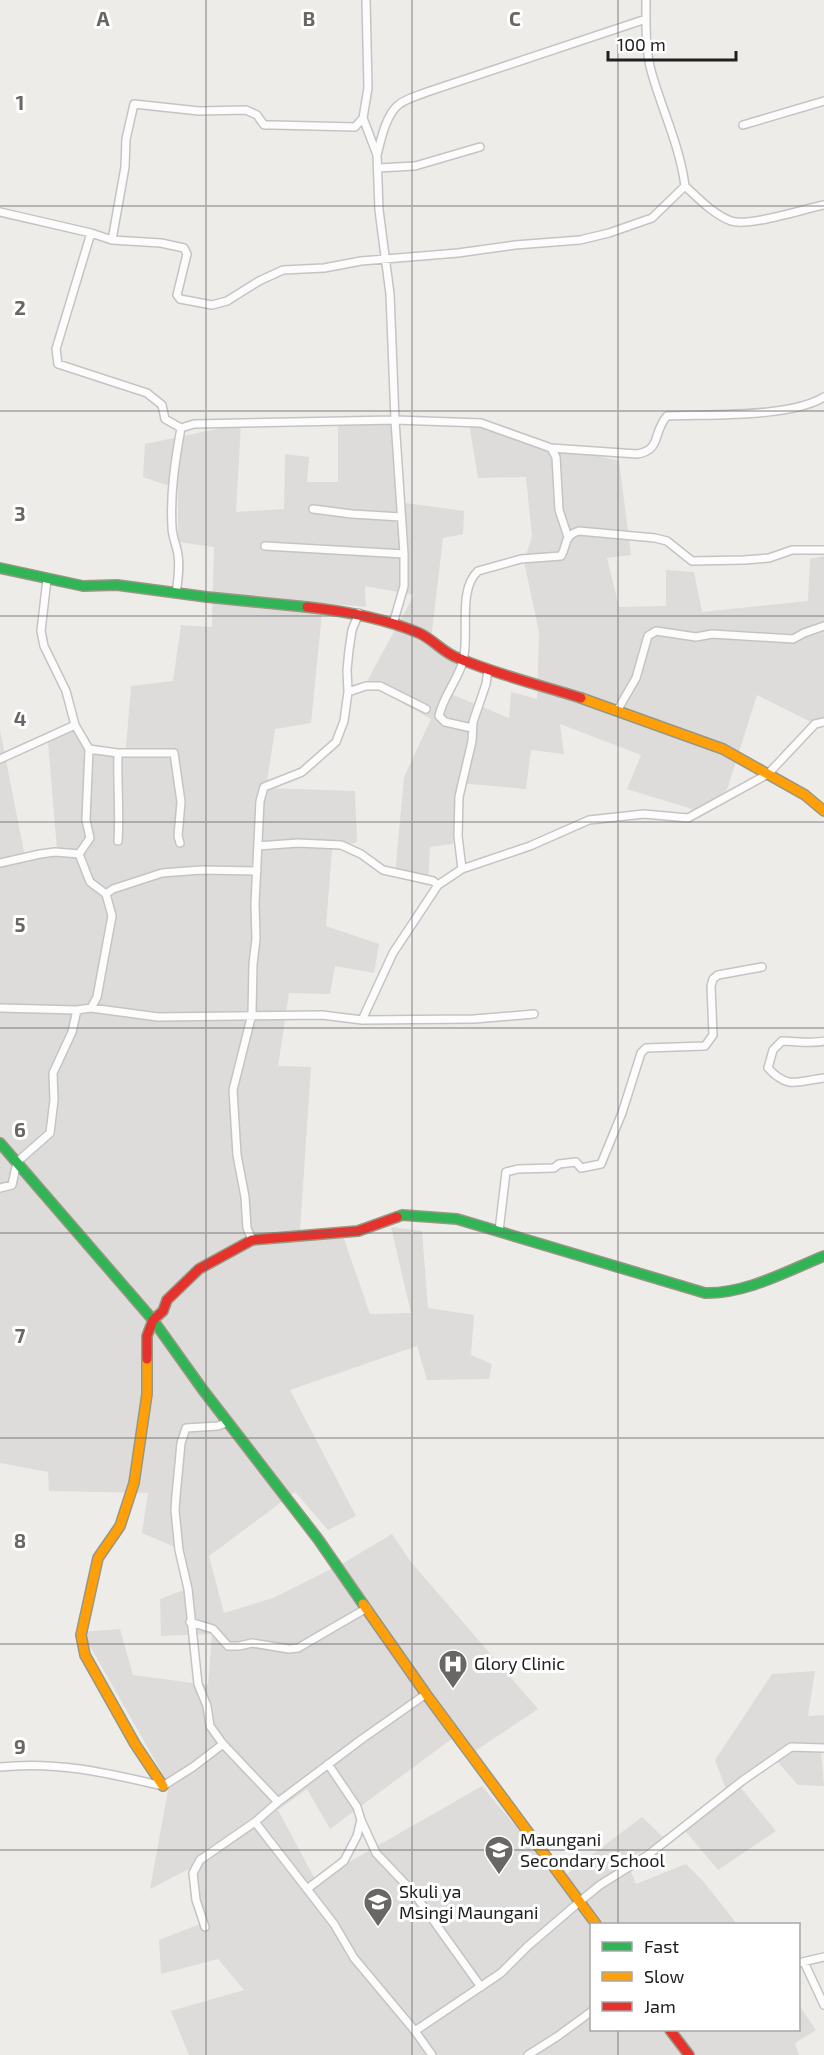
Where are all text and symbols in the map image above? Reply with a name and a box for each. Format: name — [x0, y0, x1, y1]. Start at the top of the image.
text: A — [96, 6, 110, 30]
text: B — [303, 6, 315, 30]
text: C — [509, 6, 521, 30]
scale bar — [608, 24, 736, 62]
text: 100 m — [617, 33, 666, 55]
text: 1 — [16, 90, 24, 114]
text: 2 — [14, 295, 26, 319]
text: 3 — [14, 501, 26, 525]
text: 4 — [14, 706, 27, 730]
text: 5 — [14, 912, 26, 936]
text: 6 — [14, 1117, 26, 1141]
text: 7 — [15, 1323, 26, 1347]
text: 8 — [14, 1528, 26, 1552]
hospital icon: Glory Clinic — [437, 1648, 469, 1690]
place label: Glory Clinic — [474, 1652, 565, 1674]
text: 9 — [14, 1734, 26, 1758]
place label: Maungani Secondary School — [520, 1828, 665, 1871]
school or university icon: Maungani Secondary School — [483, 1834, 515, 1876]
place label: Skuli ya Msingi Maungani — [399, 1880, 539, 1923]
school or university icon: Skuli ya Msingi Maungani — [362, 1886, 394, 1928]
legend — [590, 1923, 800, 2031]
text: Fast — [644, 1935, 679, 1957]
text: Slow — [644, 1965, 685, 1987]
text: Jam — [644, 1995, 676, 2017]

